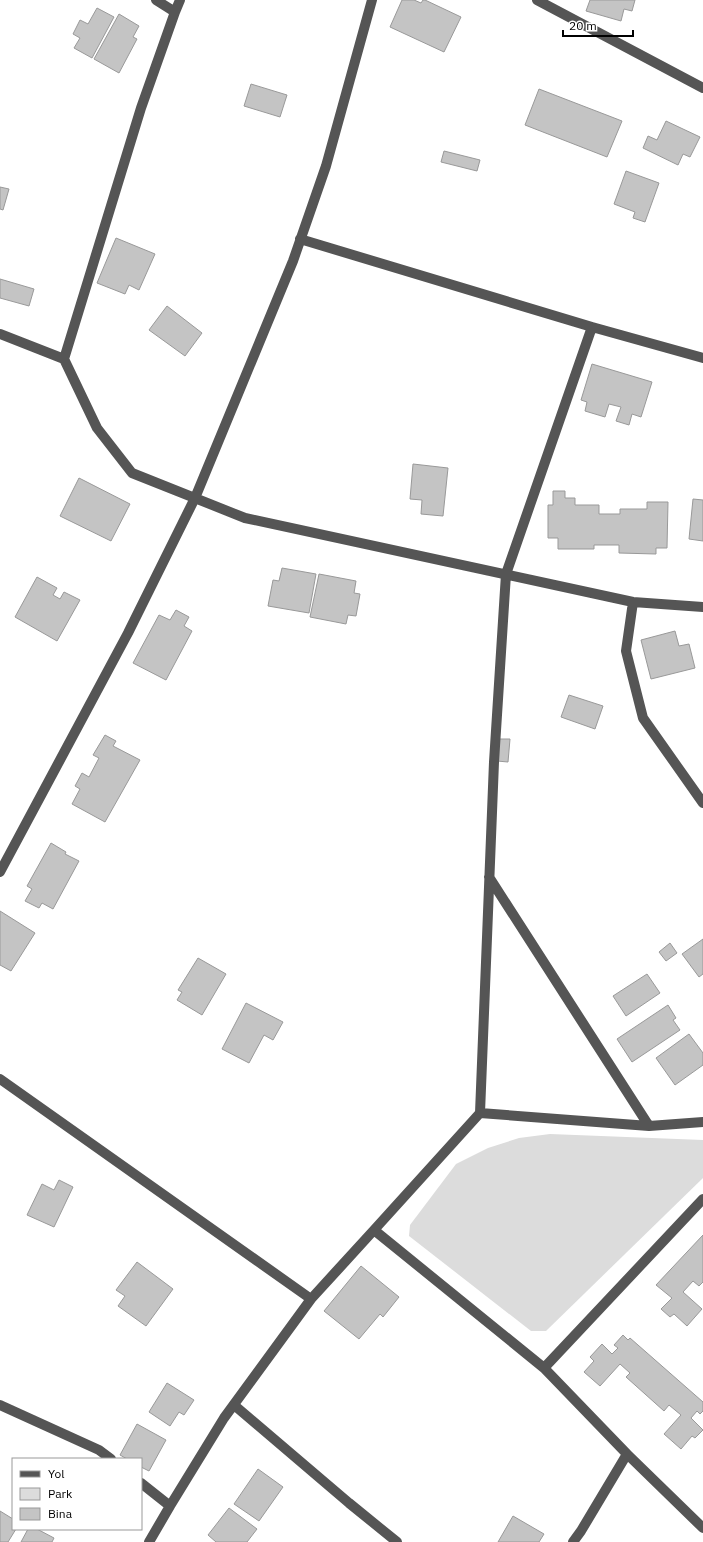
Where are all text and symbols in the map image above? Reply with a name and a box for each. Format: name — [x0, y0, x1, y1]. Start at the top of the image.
scale bar — [563, 12, 633, 38]
text: 20 m — [569, 18, 597, 33]
legend — [12, 1458, 142, 1530]
text: Yol — [48, 1466, 65, 1481]
text: Park — [48, 1486, 73, 1501]
text: Bina — [48, 1506, 73, 1521]

